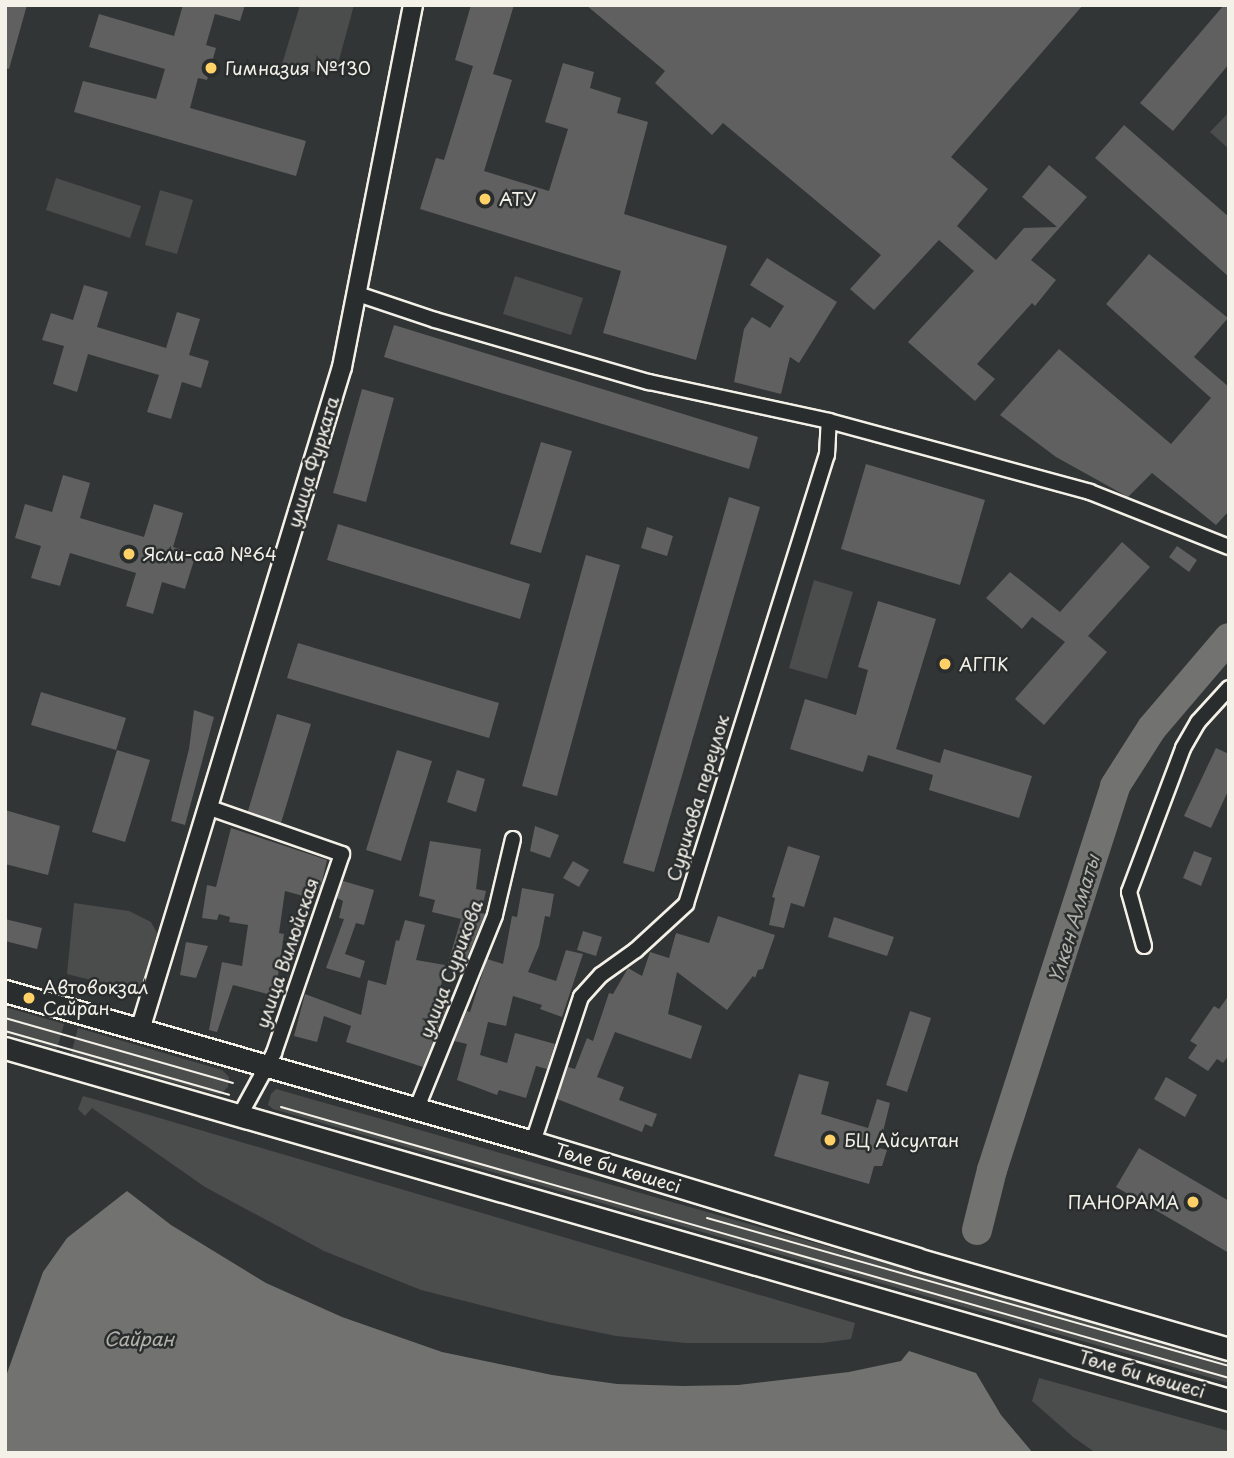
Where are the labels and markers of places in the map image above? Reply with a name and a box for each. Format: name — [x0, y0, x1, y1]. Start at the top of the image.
place label: Гимназия №130 — [225, 57, 371, 79]
marker: Гимназия №130 — [203, 60, 219, 76]
place label: АТУ — [499, 188, 536, 210]
marker: АТУ — [477, 191, 493, 207]
place label: Ясли-сад №64 — [143, 543, 277, 565]
marker: Ясли-сад №64 — [121, 546, 137, 562]
place label: АГПК — [959, 653, 1008, 675]
marker: АГПК — [937, 656, 953, 672]
place label: Автовокзал Сайран — [43, 977, 148, 1020]
marker: Автовокзал Сайран — [21, 990, 37, 1006]
place label: БЦ Айсултан — [844, 1129, 960, 1151]
marker: БЦ Айсултан — [822, 1132, 838, 1148]
place label: ПАНОРАМА — [1068, 1191, 1179, 1213]
marker: ПАНОРАМА — [1185, 1194, 1201, 1210]

